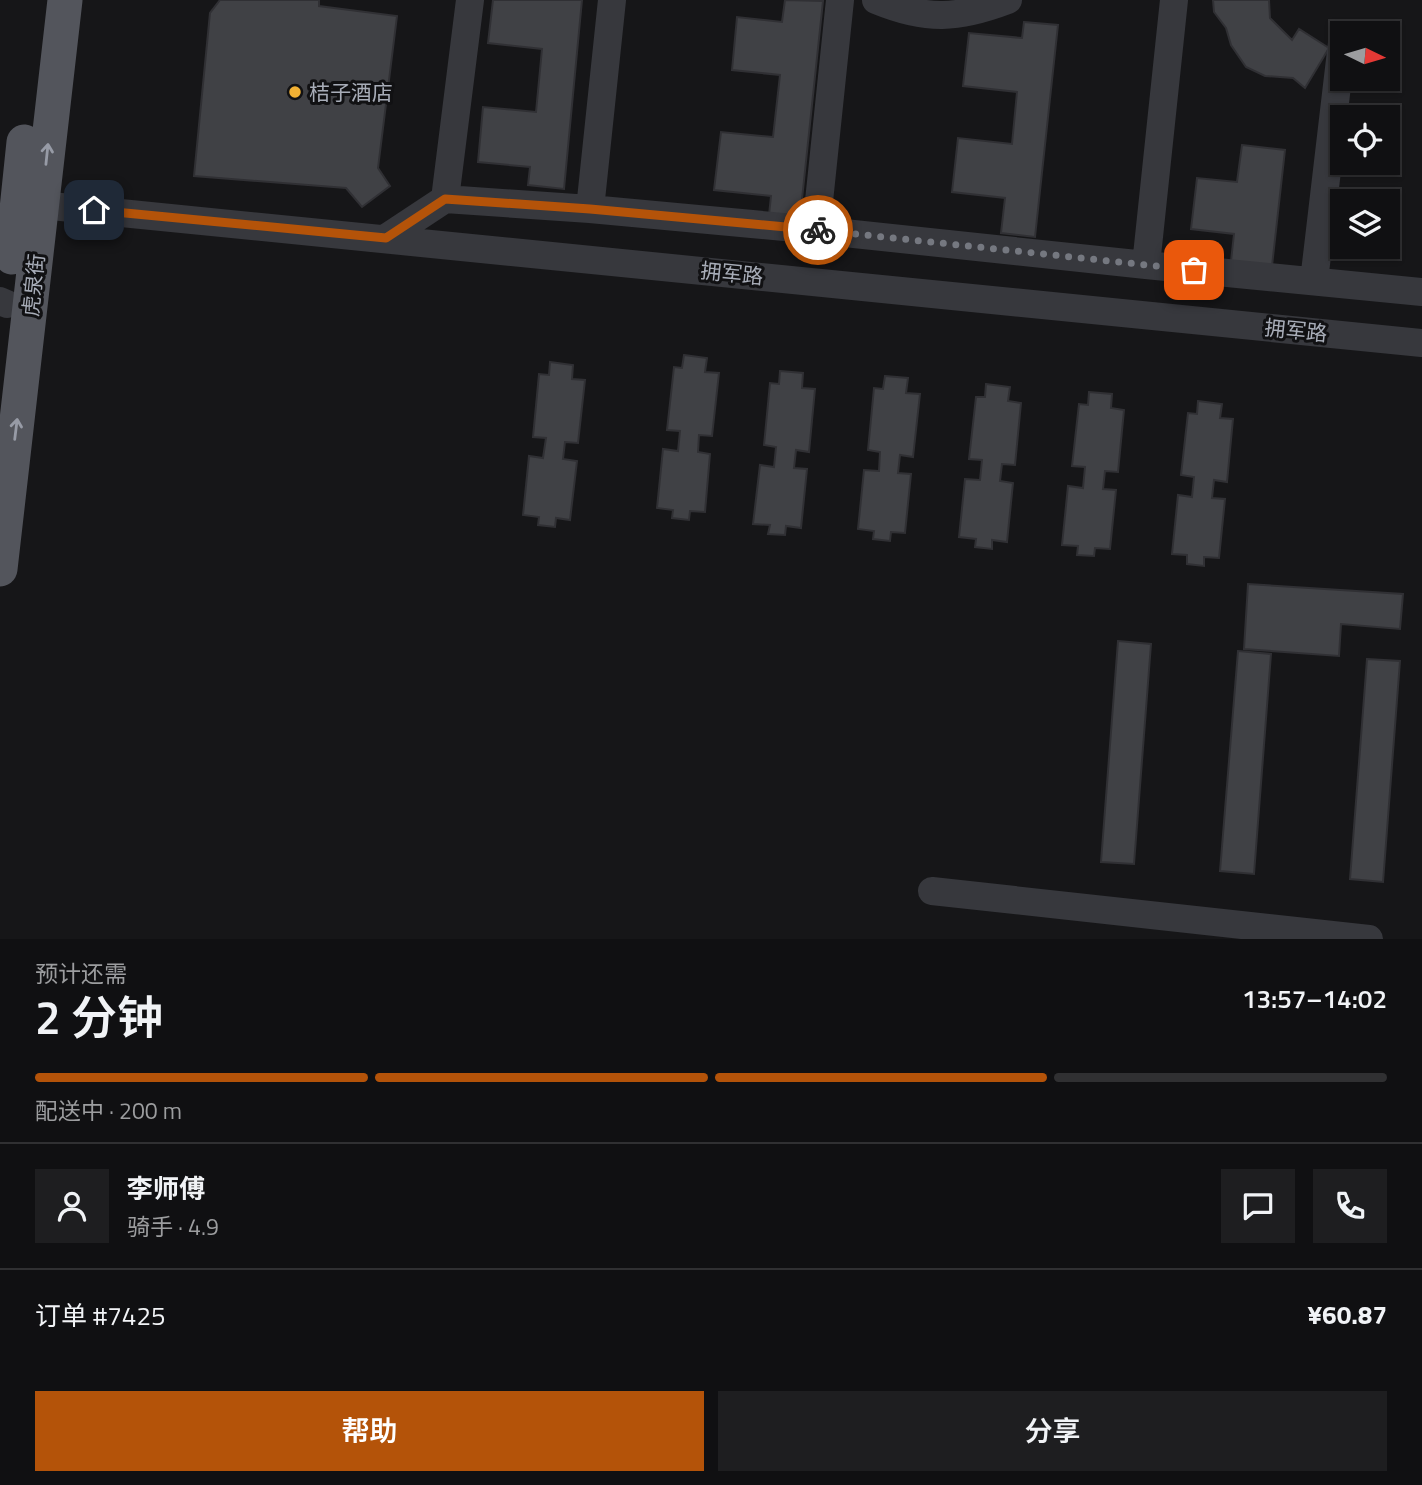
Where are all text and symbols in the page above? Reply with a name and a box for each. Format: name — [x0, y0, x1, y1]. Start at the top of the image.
north arrow — [1330, 21, 1400, 91]
map controls — [1330, 21, 1400, 259]
place label: 桔子酒店 — [309, 76, 393, 108]
marker: 桔子酒店 — [287, 84, 303, 100]
button: locate — [1330, 105, 1400, 175]
one-way arrow — [41, 143, 54, 166]
pin — [64, 180, 124, 240]
button: layers — [1330, 189, 1400, 259]
icon: home — [75, 191, 113, 229]
courier — [783, 195, 853, 265]
icon: bike — [799, 211, 837, 249]
pin — [1164, 240, 1224, 300]
icon: bag — [1175, 251, 1213, 289]
street label: 虎泉街 — [14, 252, 52, 318]
street label: 拥军路 — [699, 254, 765, 292]
street label: 拥军路 — [1263, 311, 1329, 349]
one-way arrow — [10, 418, 23, 440]
text: 预计还需 — [35, 956, 127, 991]
text: 13:57–14:02 — [1242, 979, 1387, 1018]
text: 2 分钟 — [35, 982, 163, 1052]
text: 配送中 · 200 m — [35, 1093, 182, 1128]
button: person — [35, 1169, 109, 1243]
text: 李师傅 — [127, 1169, 205, 1208]
button: chat — [1221, 1169, 1295, 1243]
button: phone — [1313, 1169, 1387, 1243]
text: 骑手 · 4.9 — [127, 1209, 219, 1244]
text: ¥60.87 — [1308, 1295, 1387, 1334]
text: 订单 #7425 — [35, 1296, 166, 1335]
button: 帮助 — [35, 1391, 704, 1471]
button: 分享 — [718, 1391, 1387, 1471]

